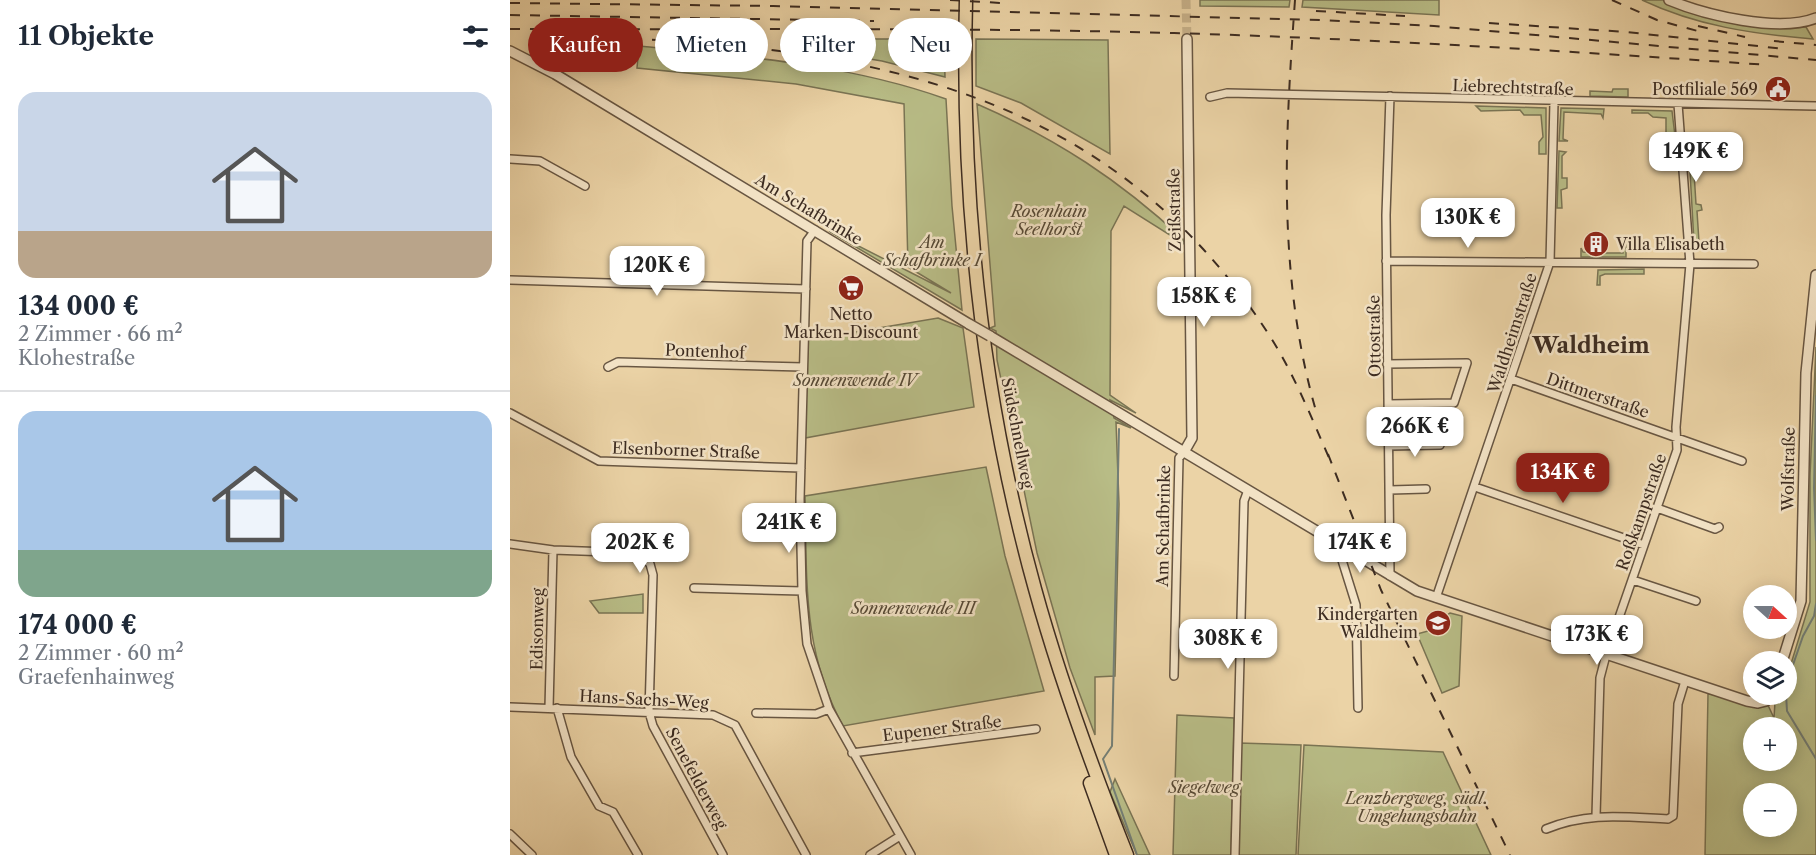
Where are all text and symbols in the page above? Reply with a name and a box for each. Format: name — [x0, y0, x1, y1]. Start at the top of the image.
chip: Kaufen — [528, 18, 643, 72]
chip: Mieten — [655, 18, 768, 72]
chip: Filter — [780, 18, 876, 72]
chip: Neu — [888, 18, 972, 72]
text: 11 Objekte — [18, 20, 154, 52]
icon: filters — [459, 20, 492, 53]
public building icon: Postfiliale 569 — [1763, 74, 1793, 104]
street label: Liebrechtstraße — [1452, 75, 1574, 99]
place label: Postfiliale 569 — [1652, 79, 1758, 99]
icon: home — [201, 131, 309, 239]
pin: 149K € — [1647, 132, 1745, 183]
text: 149K € — [1663, 139, 1729, 163]
street label: Zeißstraße — [1163, 168, 1185, 252]
street label: Am Schafbrinke — [751, 169, 866, 249]
pin: 130K € — [1419, 198, 1517, 249]
park label: Rosenhain Seelhorst — [1009, 201, 1087, 239]
text: 130K € — [1435, 205, 1501, 229]
building icon: Villa Elisabeth — [1581, 229, 1611, 259]
park label: Am Schafbrinke I — [883, 232, 983, 270]
place label: Villa Elisabeth — [1615, 234, 1725, 254]
pin: 120K € — [608, 246, 706, 297]
text: 120K € — [624, 253, 690, 277]
street label: Waldheimstraße — [1483, 270, 1541, 397]
supermarket icon: Netto Marken-Discount — [836, 273, 866, 303]
pin: 158K € — [1155, 277, 1253, 328]
text: 158K € — [1171, 284, 1237, 308]
text: 134 000 € — [18, 290, 139, 322]
street label: Ottostraße — [1363, 295, 1385, 377]
place label: Netto Marken-Discount — [784, 304, 919, 342]
text: 2 Zimmer · 66 m² — [18, 322, 183, 346]
district label: Waldheim — [1531, 332, 1650, 359]
street label: Pontenhof — [665, 340, 748, 362]
text: Klohestraße — [18, 346, 135, 370]
street label: Dittmerstraße — [1544, 368, 1652, 422]
park label: Sonnenwende IV — [792, 370, 921, 390]
street label: Südschnellweg — [997, 376, 1039, 491]
pin: 266K € — [1366, 407, 1464, 458]
text: 266K € — [1381, 414, 1449, 438]
street label: Wolfstraße — [1777, 427, 1799, 512]
street label: Elsenborner Straße — [612, 437, 760, 463]
icon: home — [201, 450, 309, 558]
street label: Roßkampstraße — [1612, 451, 1670, 573]
pin: 134K € — [1514, 453, 1612, 504]
text: 134K € — [1530, 460, 1596, 484]
street label: Am Schafbrinke — [1152, 465, 1174, 588]
pin: 241K € — [740, 503, 838, 554]
text: 241K € — [756, 510, 822, 534]
pin: 202K € — [591, 523, 689, 574]
pin: 174K € — [1311, 523, 1409, 574]
text: 202K € — [605, 530, 675, 554]
text: 174K € — [1328, 530, 1392, 554]
north arrow — [1743, 585, 1797, 639]
map controls — [1743, 585, 1797, 837]
street label: Edisonweg — [526, 587, 548, 670]
park label: Sonnenwende III — [850, 598, 978, 618]
place label: Kindergarten Waldheim — [1317, 604, 1418, 642]
school or university icon: Kindergarten Waldheim — [1423, 608, 1453, 638]
text: 174 000 € — [18, 609, 137, 641]
pin: 173K € — [1548, 615, 1646, 666]
pin: 308K € — [1179, 619, 1277, 670]
text: 173K € — [1565, 622, 1629, 646]
text: 308K € — [1193, 626, 1263, 650]
text: 2 Zimmer · 60 m² — [18, 641, 184, 665]
button: layers — [1743, 651, 1797, 705]
text: Graefenhainweg — [18, 665, 174, 689]
street label: Hans-Sachs-Weg — [579, 686, 710, 712]
street label: Eupener Straße — [881, 711, 1003, 745]
button: + — [1743, 717, 1797, 771]
street label: Senefelderweg — [662, 724, 732, 833]
park label: Siegelweg — [1167, 777, 1242, 797]
button: − — [1743, 783, 1797, 837]
park label: Lenzbergweg, südl. Umgehungsbahn — [1344, 788, 1488, 826]

